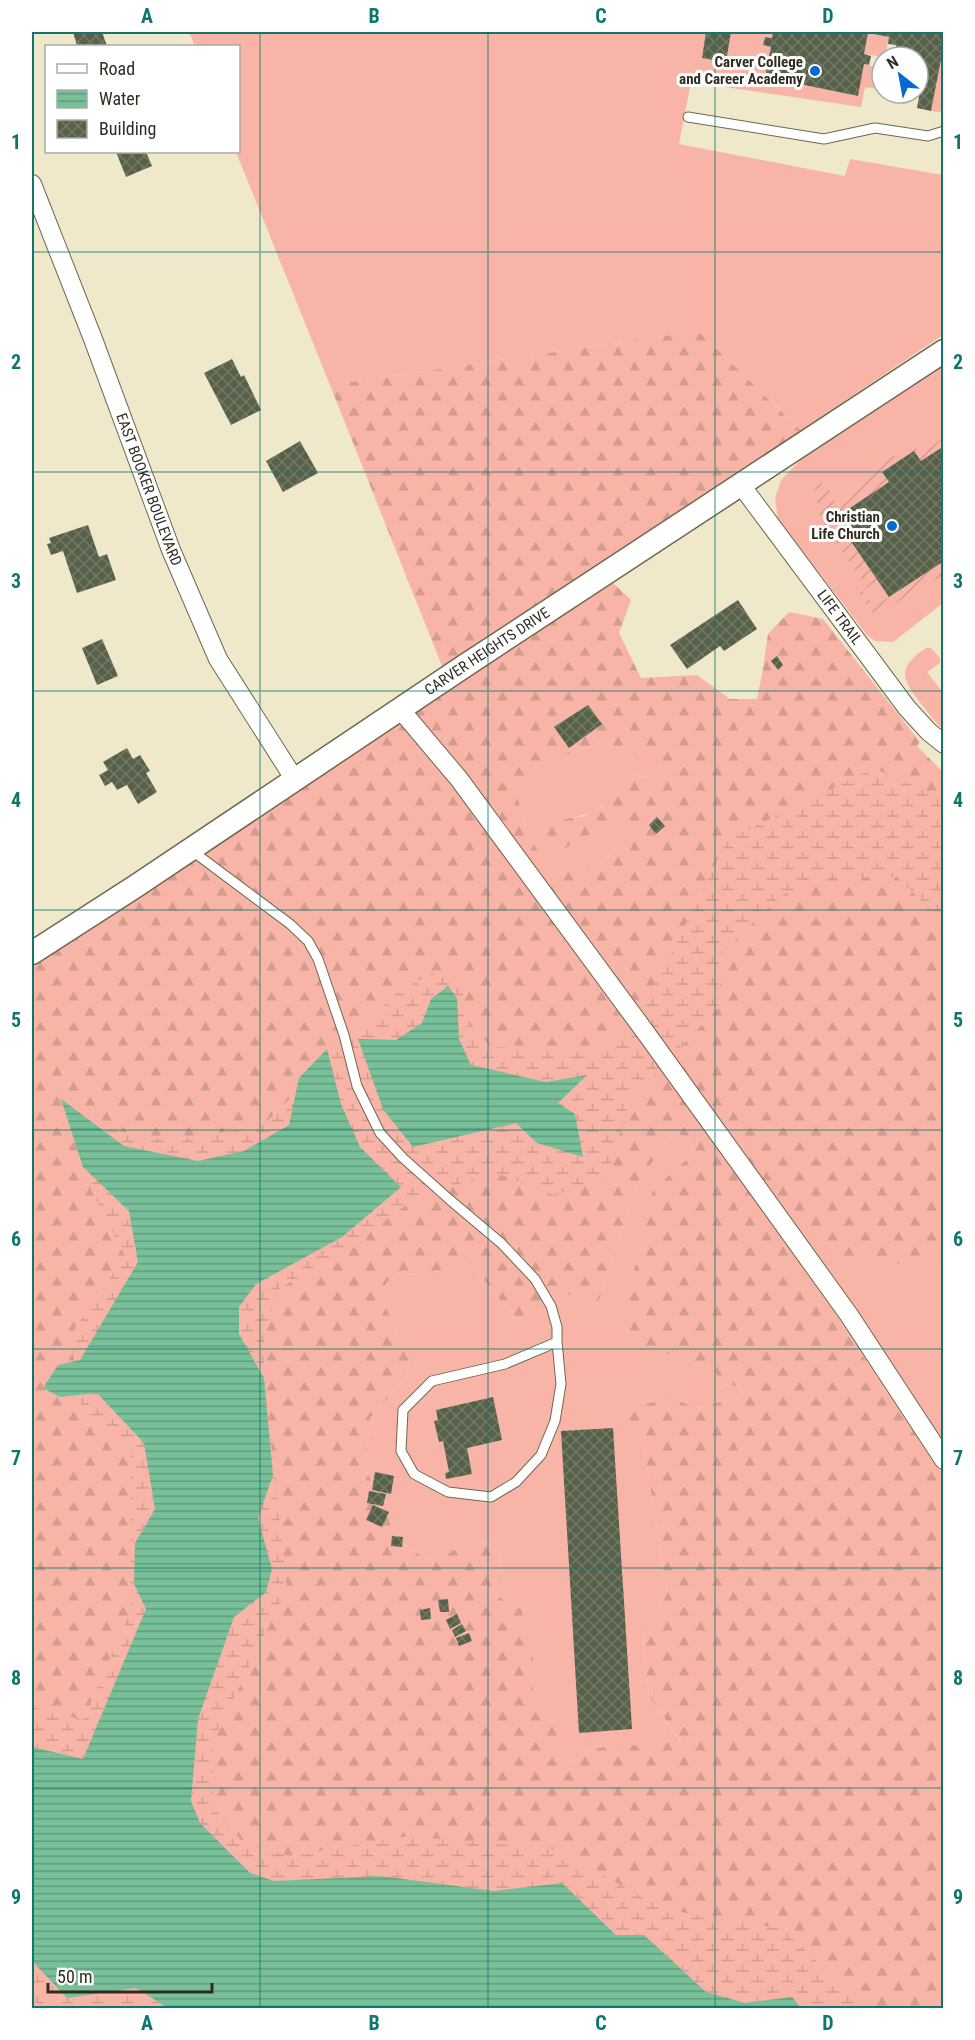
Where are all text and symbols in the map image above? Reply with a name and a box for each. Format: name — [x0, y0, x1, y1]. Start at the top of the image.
text: A — [141, 4, 153, 28]
text: B — [368, 4, 380, 28]
text: C — [595, 4, 607, 28]
text: D — [822, 4, 834, 28]
legend — [45, 45, 240, 153]
north arrow — [870, 45, 930, 105]
text: N — [883, 52, 902, 73]
place label: Carver College and Career Academy — [679, 53, 803, 88]
text: Road — [99, 58, 135, 79]
marker: Carver College and Career Academy — [808, 64, 822, 78]
text: Water — [99, 88, 141, 109]
text: Building — [99, 118, 156, 139]
text: 1 — [11, 130, 21, 154]
text: 1 — [953, 130, 963, 154]
text: 2 — [11, 350, 21, 374]
text: 2 — [953, 350, 963, 374]
street label: EAST BOOKER BOULEVARD — [112, 411, 186, 568]
place label: Christian Life Church — [811, 508, 880, 543]
marker: Christian Life Church — [885, 519, 899, 533]
text: 3 — [11, 569, 21, 593]
text: 3 — [953, 569, 963, 593]
street label: LIFE TRAIL — [813, 586, 866, 648]
street label: CARVER HEIGHTS DRIVE — [421, 604, 553, 699]
text: 4 — [11, 788, 21, 812]
text: 4 — [953, 788, 963, 812]
text: 5 — [11, 1008, 21, 1032]
text: 5 — [953, 1008, 963, 1032]
text: 6 — [11, 1227, 21, 1251]
text: 6 — [953, 1227, 963, 1251]
text: 7 — [11, 1446, 21, 1470]
text: 7 — [953, 1446, 963, 1470]
text: 8 — [11, 1666, 21, 1690]
text: 8 — [953, 1666, 963, 1690]
text: 9 — [11, 1885, 21, 1909]
text: 9 — [953, 1885, 963, 1909]
scale bar — [48, 1956, 212, 1994]
text: 50 m — [57, 1966, 92, 1987]
text: A — [141, 2011, 153, 2035]
text: B — [368, 2011, 380, 2035]
text: C — [595, 2011, 607, 2035]
text: D — [822, 2011, 834, 2035]

